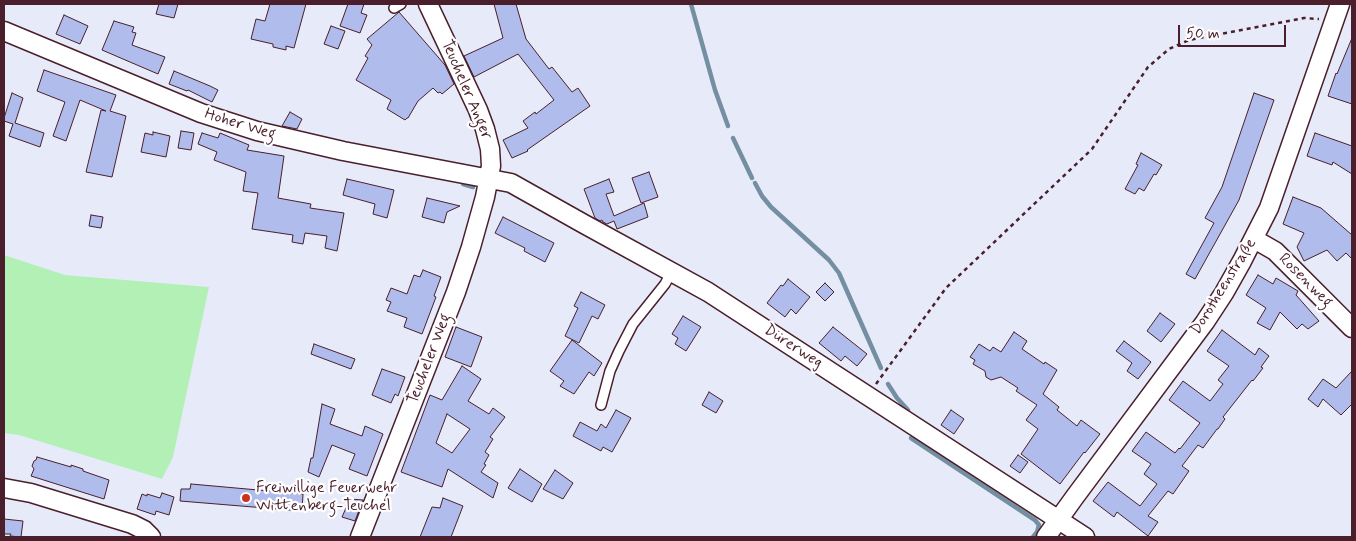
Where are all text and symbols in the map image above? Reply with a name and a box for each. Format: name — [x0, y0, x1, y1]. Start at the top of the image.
scale bar — [1181, 15, 1288, 47]
text: 50 m — [1186, 24, 1220, 44]
street label: Teucheler Anger — [436, 37, 496, 143]
street label: Hoher Weg — [202, 105, 278, 145]
street label: Dorotheenstraße — [1187, 235, 1261, 339]
street label: Rosenweg — [1274, 250, 1336, 312]
street label: Teucheler Weg — [404, 311, 456, 407]
street label: Dürerweg — [760, 321, 826, 373]
place label: Freiwillige Feuerwehr Wittenberg-Teuchel — [256, 479, 397, 517]
marker: Freiwillige Feuerwehr Wittenberg-Teuchel — [240, 492, 252, 504]

